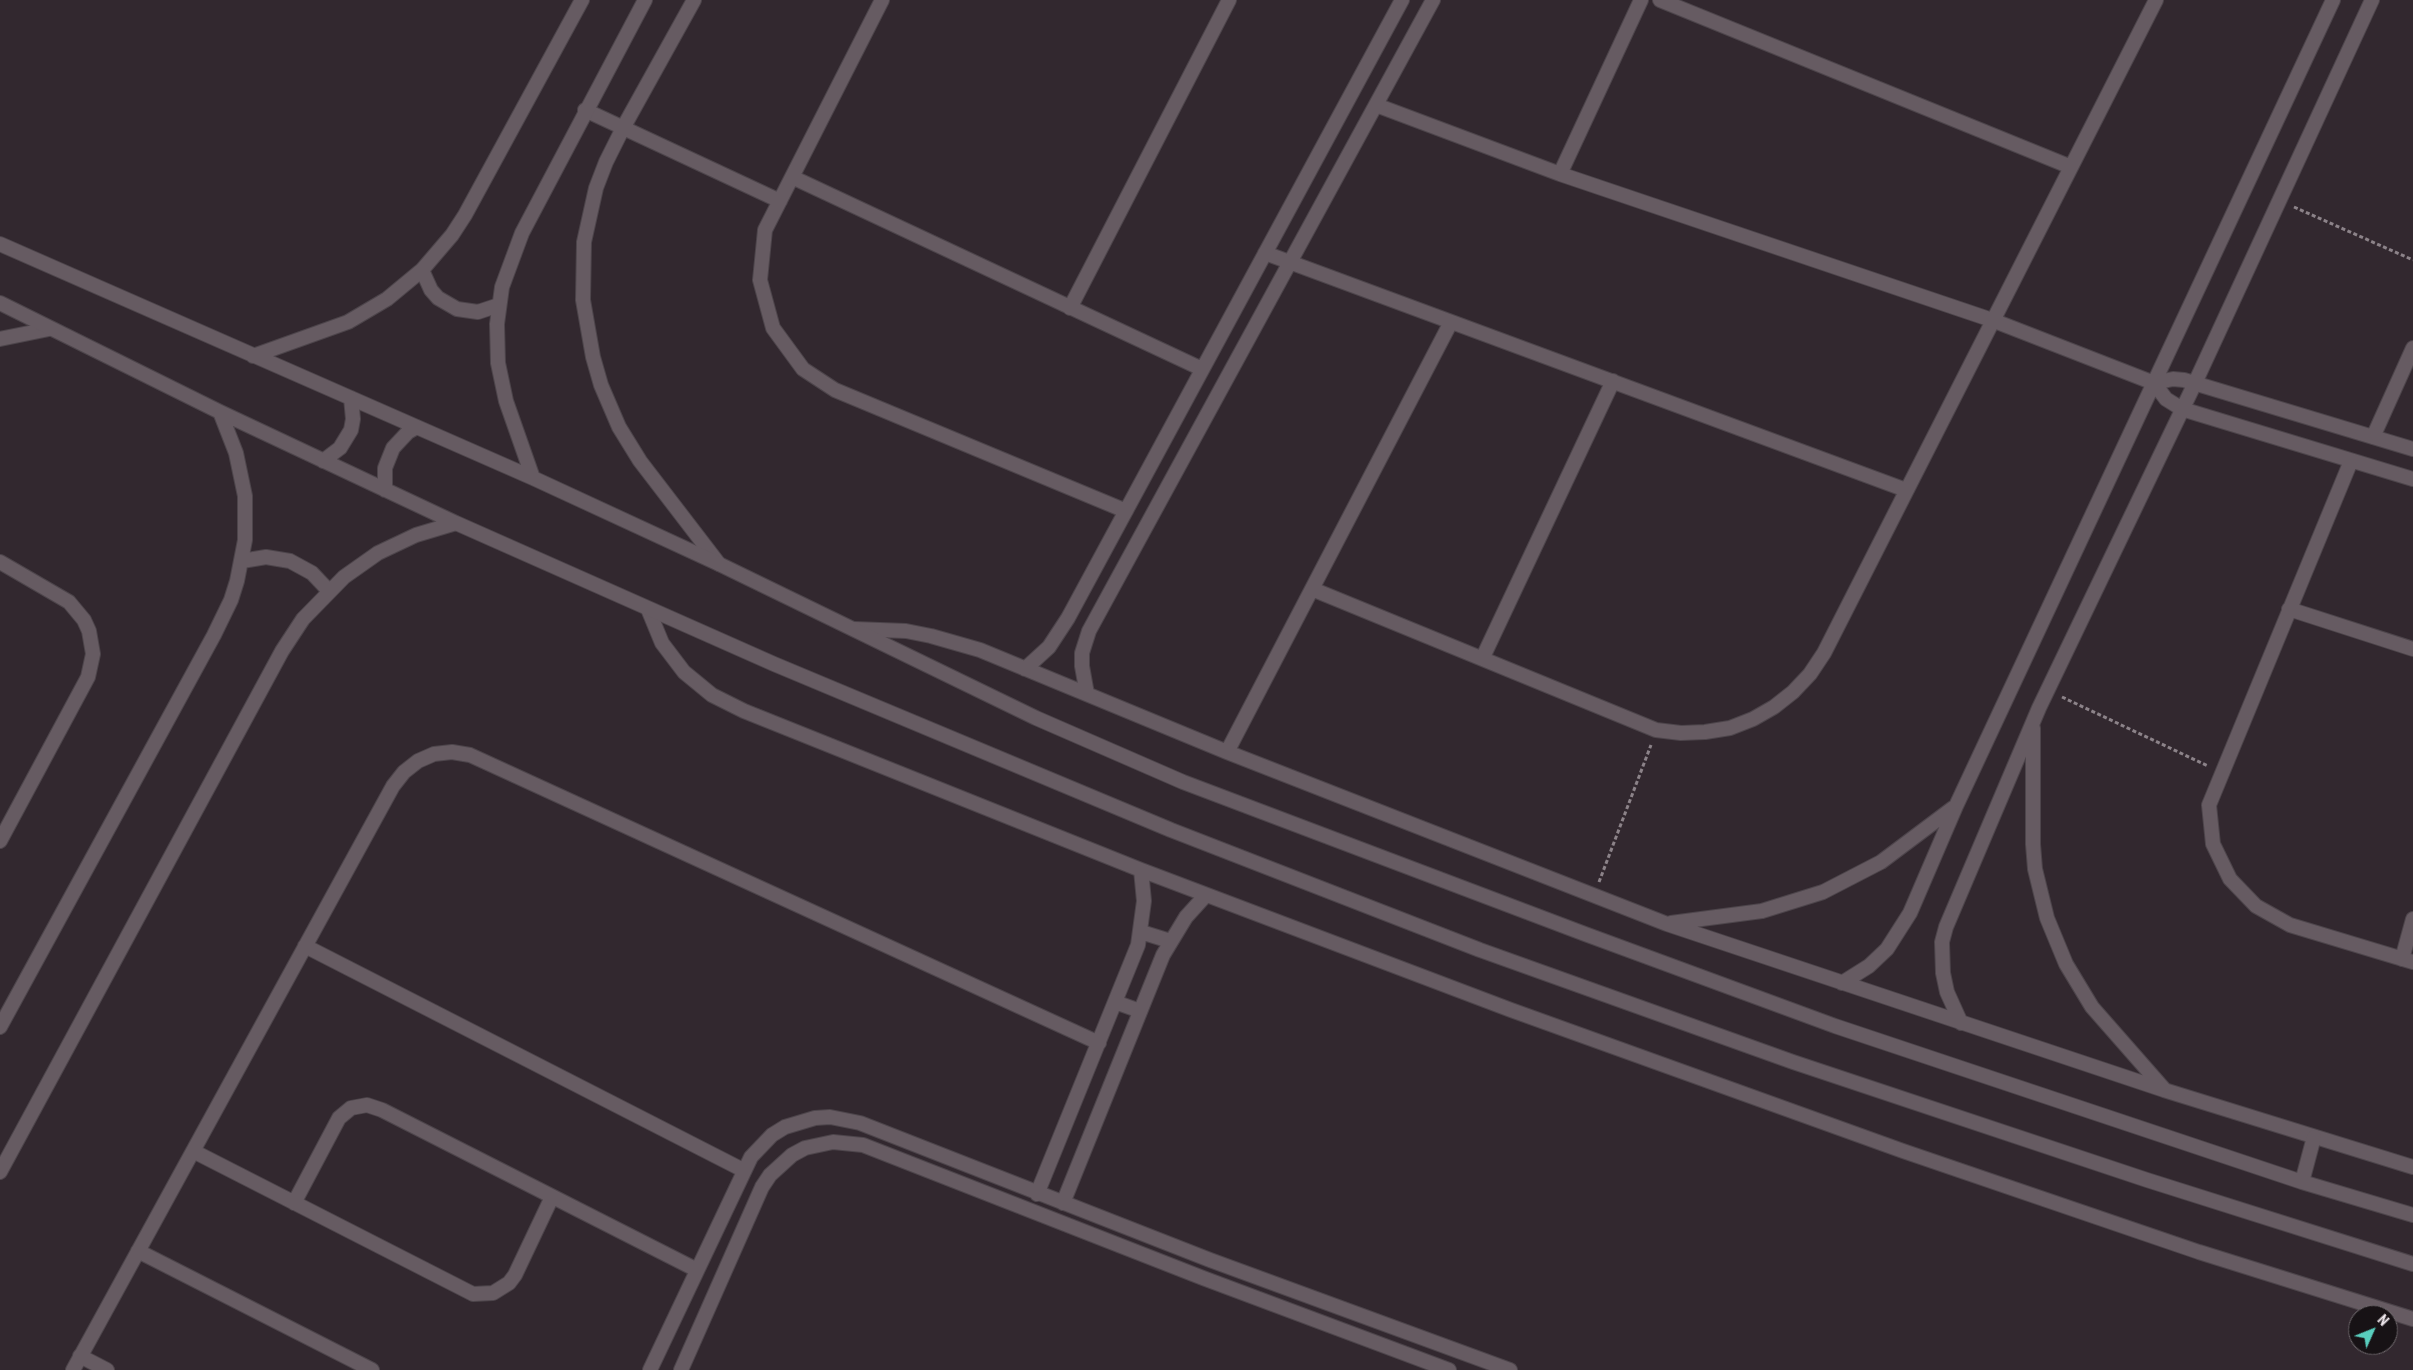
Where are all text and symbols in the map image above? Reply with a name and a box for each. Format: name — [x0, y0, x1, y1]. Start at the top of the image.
north arrow — [2348, 1305, 2398, 1355]
text: N — [2374, 1312, 2392, 1329]

